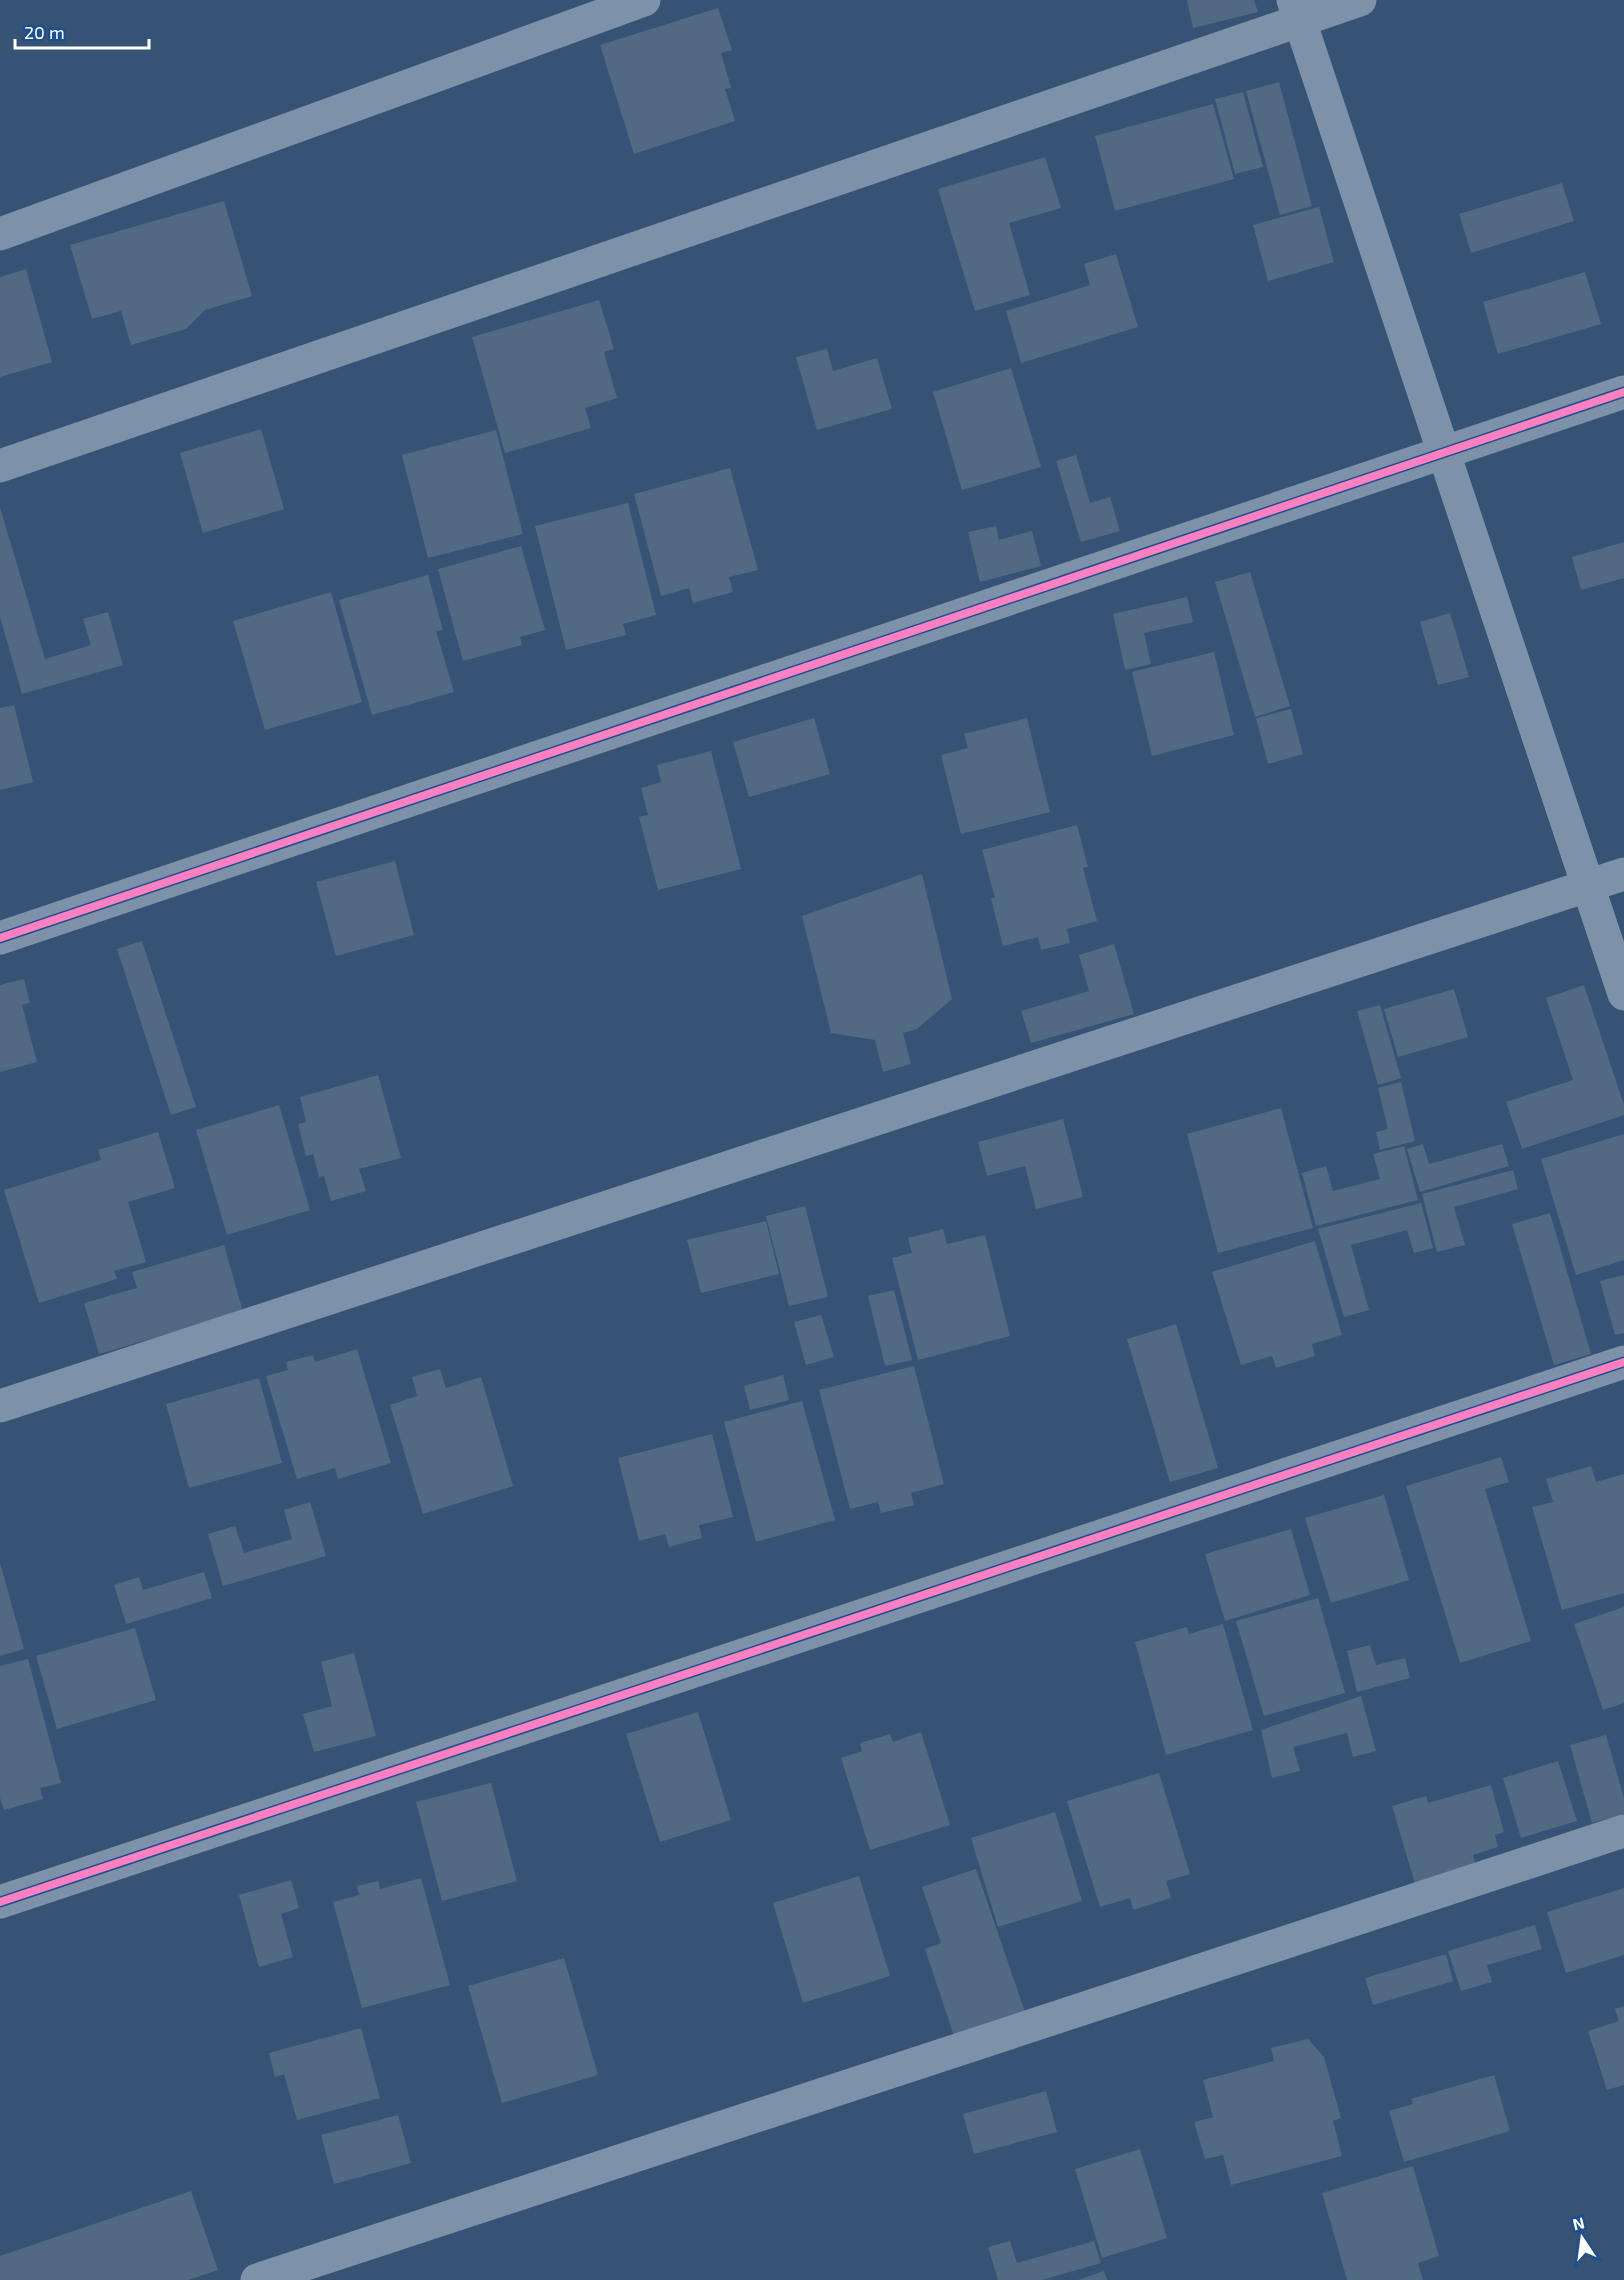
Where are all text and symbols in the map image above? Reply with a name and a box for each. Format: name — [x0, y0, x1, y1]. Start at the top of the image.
scale bar — [15, 12, 148, 50]
text: 20 m — [24, 21, 65, 43]
north arrow — [1552, 2208, 1612, 2268]
text: N — [1571, 2212, 1586, 2233]

